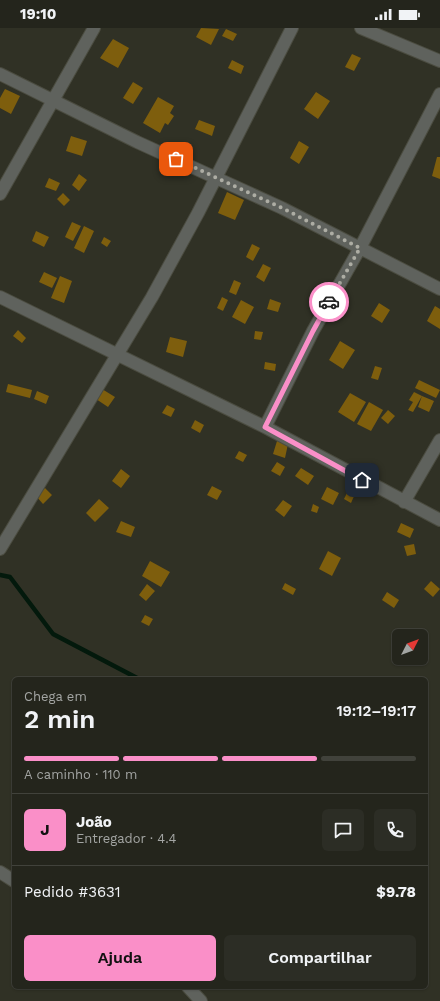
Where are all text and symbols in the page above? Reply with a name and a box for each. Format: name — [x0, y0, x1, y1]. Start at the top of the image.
text: 19:10 — [20, 5, 56, 23]
pin — [159, 142, 193, 176]
icon: bag — [165, 148, 187, 170]
courier — [309, 282, 349, 322]
icon: car — [318, 291, 340, 313]
pin — [345, 463, 379, 497]
icon: home — [351, 469, 373, 491]
north arrow — [392, 629, 428, 665]
map controls — [392, 629, 428, 665]
text: Chega em — [24, 689, 87, 704]
text: 19:12–19:17 — [336, 702, 416, 720]
text: 2 min — [24, 704, 95, 734]
text: A caminho · 110 m — [24, 767, 137, 782]
button: chat — [322, 809, 364, 851]
button: phone — [374, 809, 416, 851]
text: João — [76, 813, 112, 831]
text: J — [40, 821, 50, 839]
text: Entregador · 4.4 — [76, 831, 176, 846]
text: Pedido #3631 — [24, 883, 121, 901]
text: $9.78 — [376, 883, 416, 901]
button: Ajuda — [24, 935, 216, 981]
button: Compartilhar — [224, 935, 416, 981]

